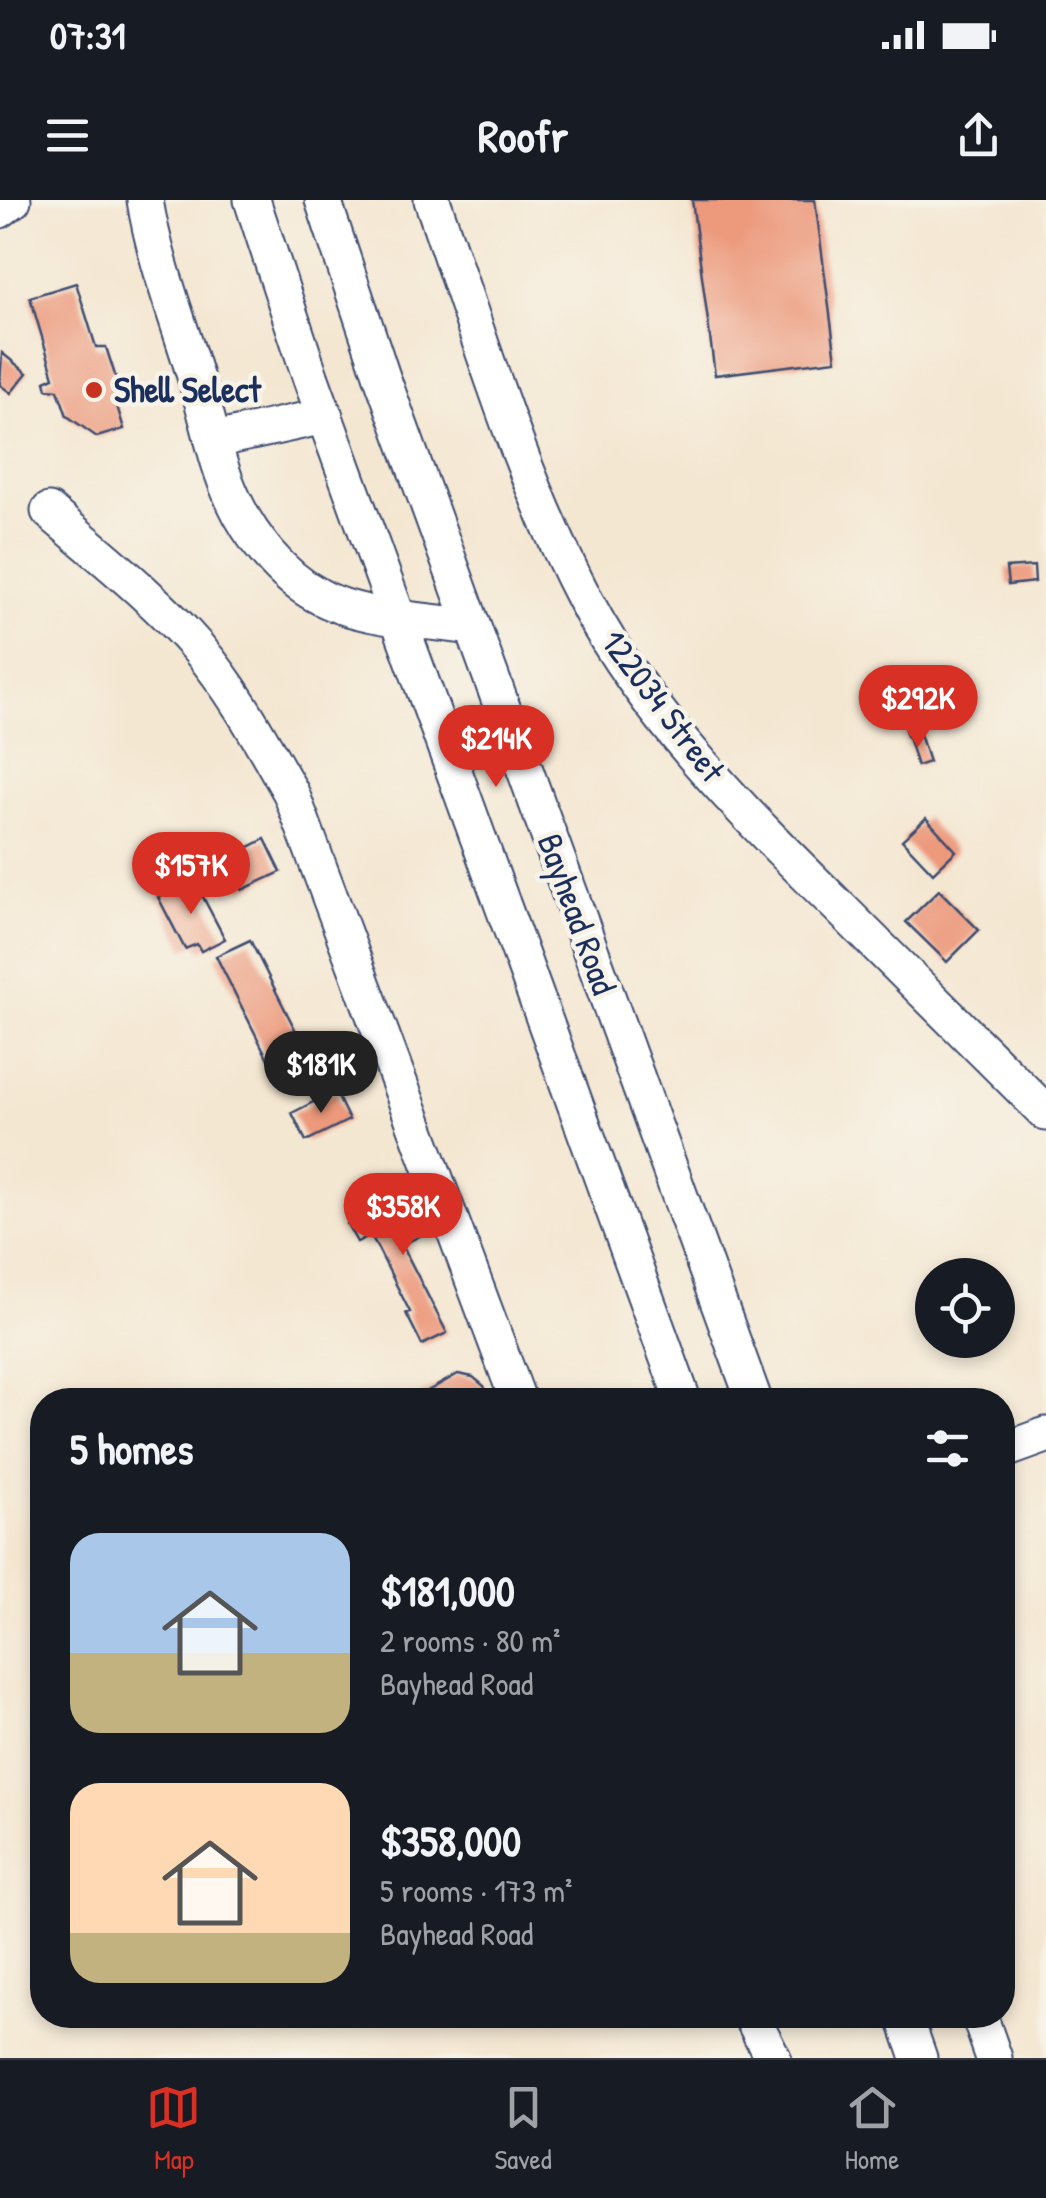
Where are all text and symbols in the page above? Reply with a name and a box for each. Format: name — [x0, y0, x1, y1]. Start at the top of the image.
text: 07:31 — [50, 9, 125, 61]
text: Roofr — [478, 105, 568, 166]
icon: menu — [40, 108, 95, 163]
icon: share — [951, 108, 1006, 163]
place label: Shell Select — [114, 366, 262, 413]
marker: Shell Select — [83, 379, 105, 401]
street label: 122034 Street — [591, 620, 737, 792]
pin: $292K — [848, 665, 988, 750]
text: $292K — [881, 676, 955, 719]
pin: $214K — [426, 705, 566, 790]
text: $214K — [460, 716, 532, 759]
street label: Bayhead Road — [527, 827, 628, 1001]
pin: $157K — [121, 832, 261, 917]
text: $157K — [154, 843, 228, 886]
pin: $181K — [251, 1031, 391, 1116]
text: $181K — [286, 1042, 356, 1085]
pin: $358K — [333, 1173, 473, 1258]
text: $358K — [366, 1184, 440, 1227]
map controls — [915, 1258, 1015, 1358]
button: locate — [915, 1258, 1015, 1358]
text: 5 homes — [70, 1420, 193, 1477]
icon: filters — [920, 1421, 975, 1476]
text: $181,000 — [380, 1562, 515, 1619]
icon: home — [150, 1573, 270, 1693]
text: 2 rooms · 80 m² — [380, 1619, 560, 1662]
text: Bayhead Road — [380, 1662, 533, 1705]
text: $358,000 — [380, 1812, 521, 1869]
icon: home — [150, 1823, 270, 1943]
text: 5 rooms · 173 m² — [380, 1869, 572, 1912]
text: Bayhead Road — [380, 1912, 533, 1955]
tab: Map — [146, 2080, 201, 2178]
tab: Saved — [494, 2080, 552, 2178]
tab: Home — [845, 2080, 900, 2178]

